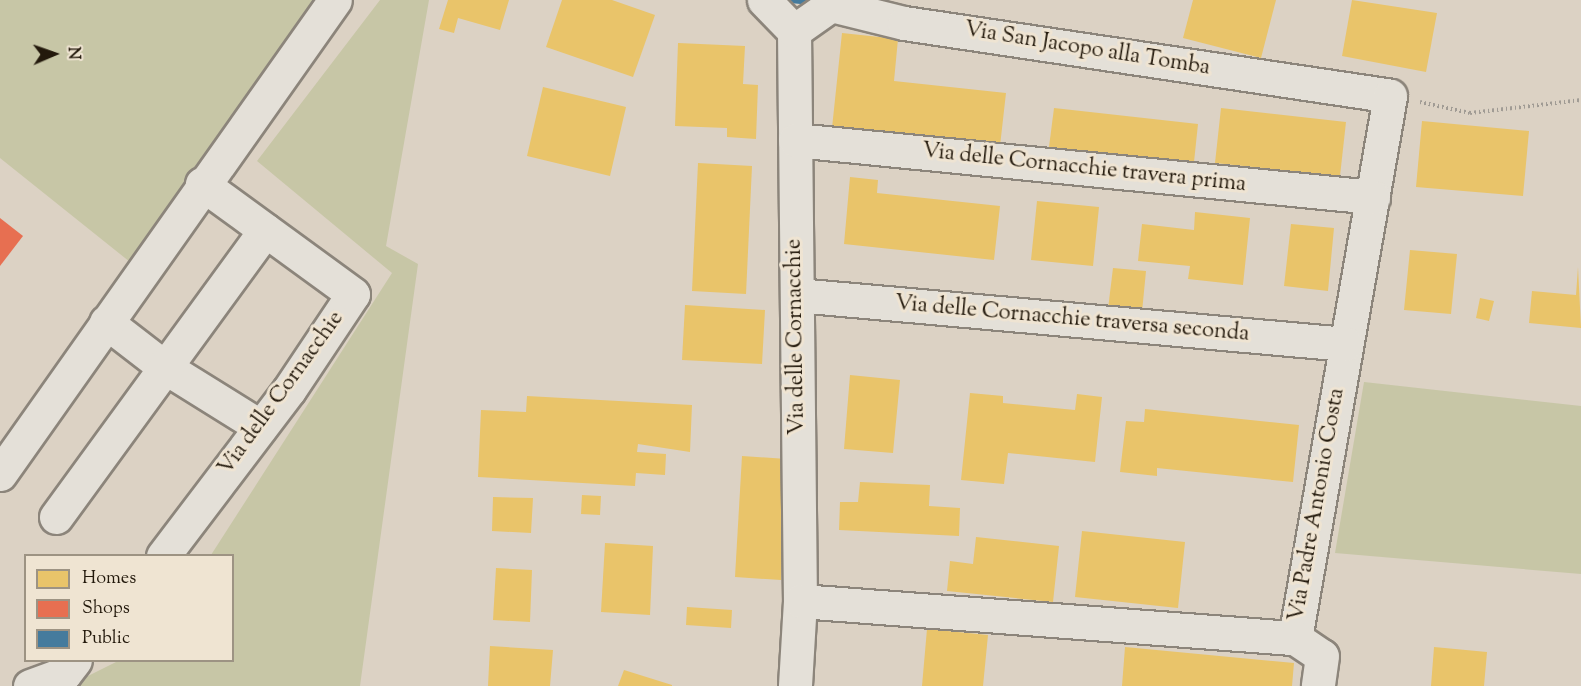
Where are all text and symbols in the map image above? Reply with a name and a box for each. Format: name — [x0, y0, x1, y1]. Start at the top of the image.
street label: Via San Jacopo alla Tomba — [962, 18, 1212, 82]
north arrow — [24, 24, 84, 84]
text: N — [61, 47, 84, 60]
street label: Via delle Cornacchie travera prima — [921, 139, 1247, 199]
street label: Via delle Cornacchie — [782, 239, 812, 435]
street label: Via delle Cornacchie traversa seconda — [894, 291, 1250, 349]
street label: Via delle Cornacchie — [214, 307, 350, 481]
street label: Via Padre Antonio Costa — [1284, 386, 1352, 624]
legend — [24, 554, 234, 662]
text: Homes — [82, 566, 136, 592]
text: Shops — [82, 596, 130, 622]
text: Public — [82, 626, 130, 652]

